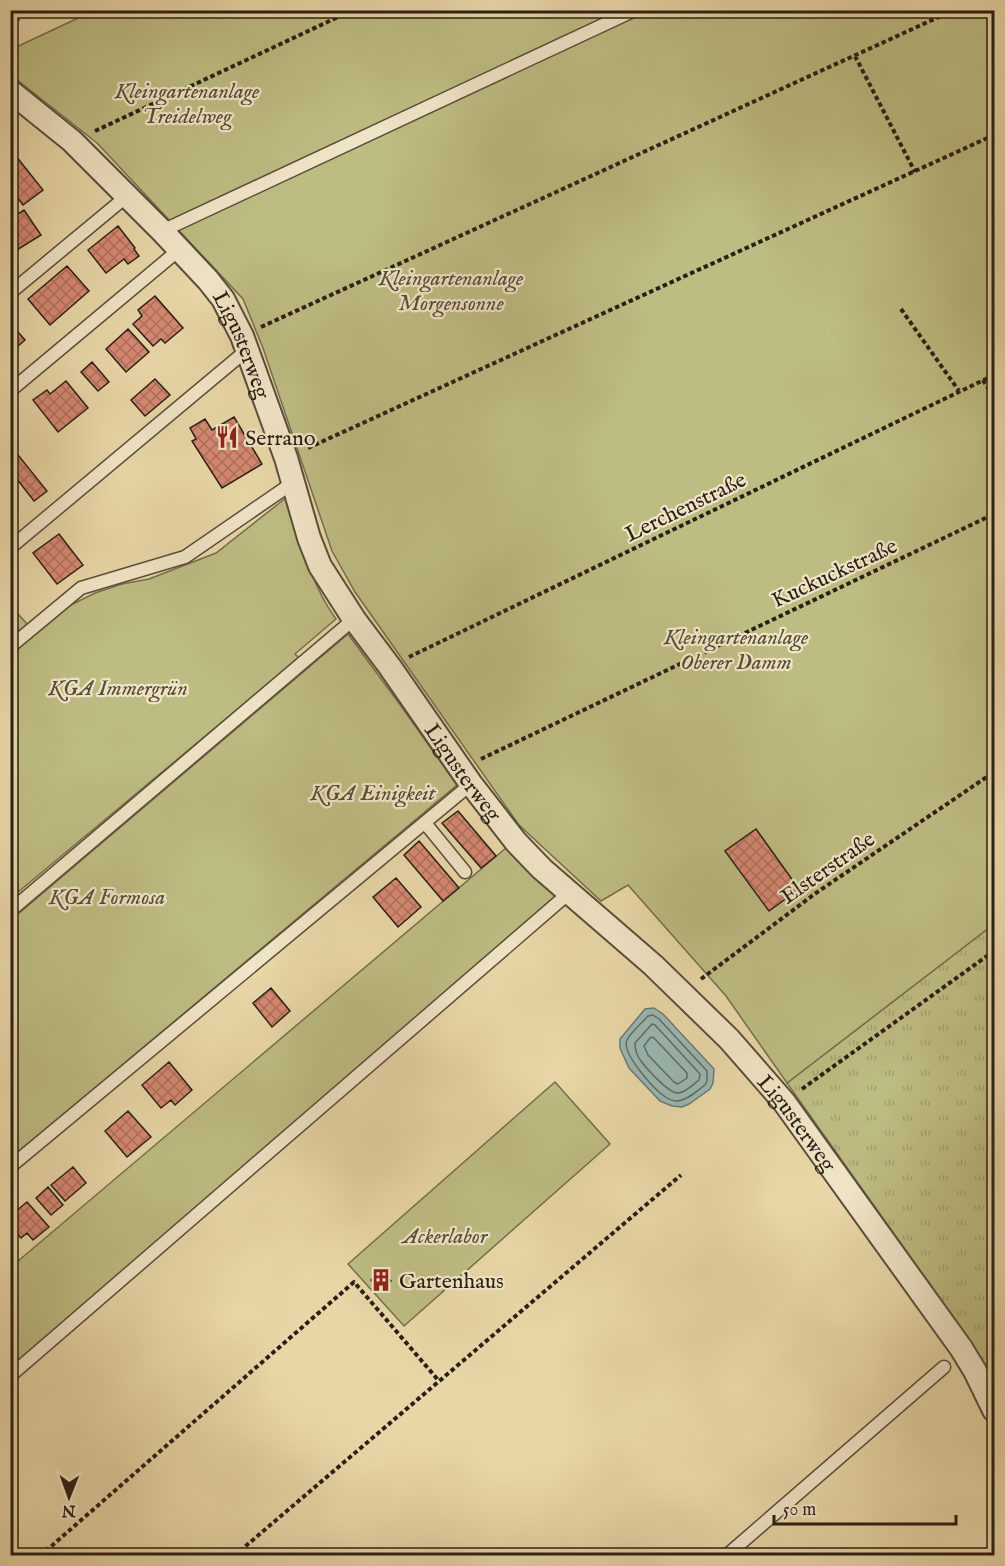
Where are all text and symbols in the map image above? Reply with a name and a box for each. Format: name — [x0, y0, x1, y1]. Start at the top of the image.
park label: Kleingartenanlage Treidelweg — [114, 78, 260, 131]
park label: Kleingartenanlage Morgensonne — [378, 265, 524, 318]
street label: Ligusterweg — [205, 287, 276, 404]
restaurant icon: Serrano — [214, 424, 240, 450]
place label: Serrano — [245, 425, 316, 453]
street label: Lerchenstraße — [621, 466, 751, 549]
street label: Kuckuckstraße — [768, 533, 902, 615]
park label: Kleingartenanlage Oberer Damm — [663, 624, 809, 677]
park label: KGA Immergrün — [47, 675, 188, 703]
street label: Ligusterweg — [417, 718, 508, 829]
park label: KGA Einigkeit — [309, 780, 437, 808]
street label: Elsterstraße — [775, 826, 881, 911]
park label: KGA Formosa — [48, 884, 165, 912]
street label: Ligusterweg — [750, 1069, 842, 1179]
park label: Ackerlabor — [401, 1223, 489, 1251]
building icon: Gartenhaus — [368, 1267, 394, 1293]
place label: Gartenhaus — [399, 1268, 504, 1296]
north arrow — [39, 1467, 99, 1527]
scale bar — [774, 1488, 956, 1526]
text: 50 m — [783, 1499, 816, 1522]
text: N — [62, 1500, 77, 1520]

